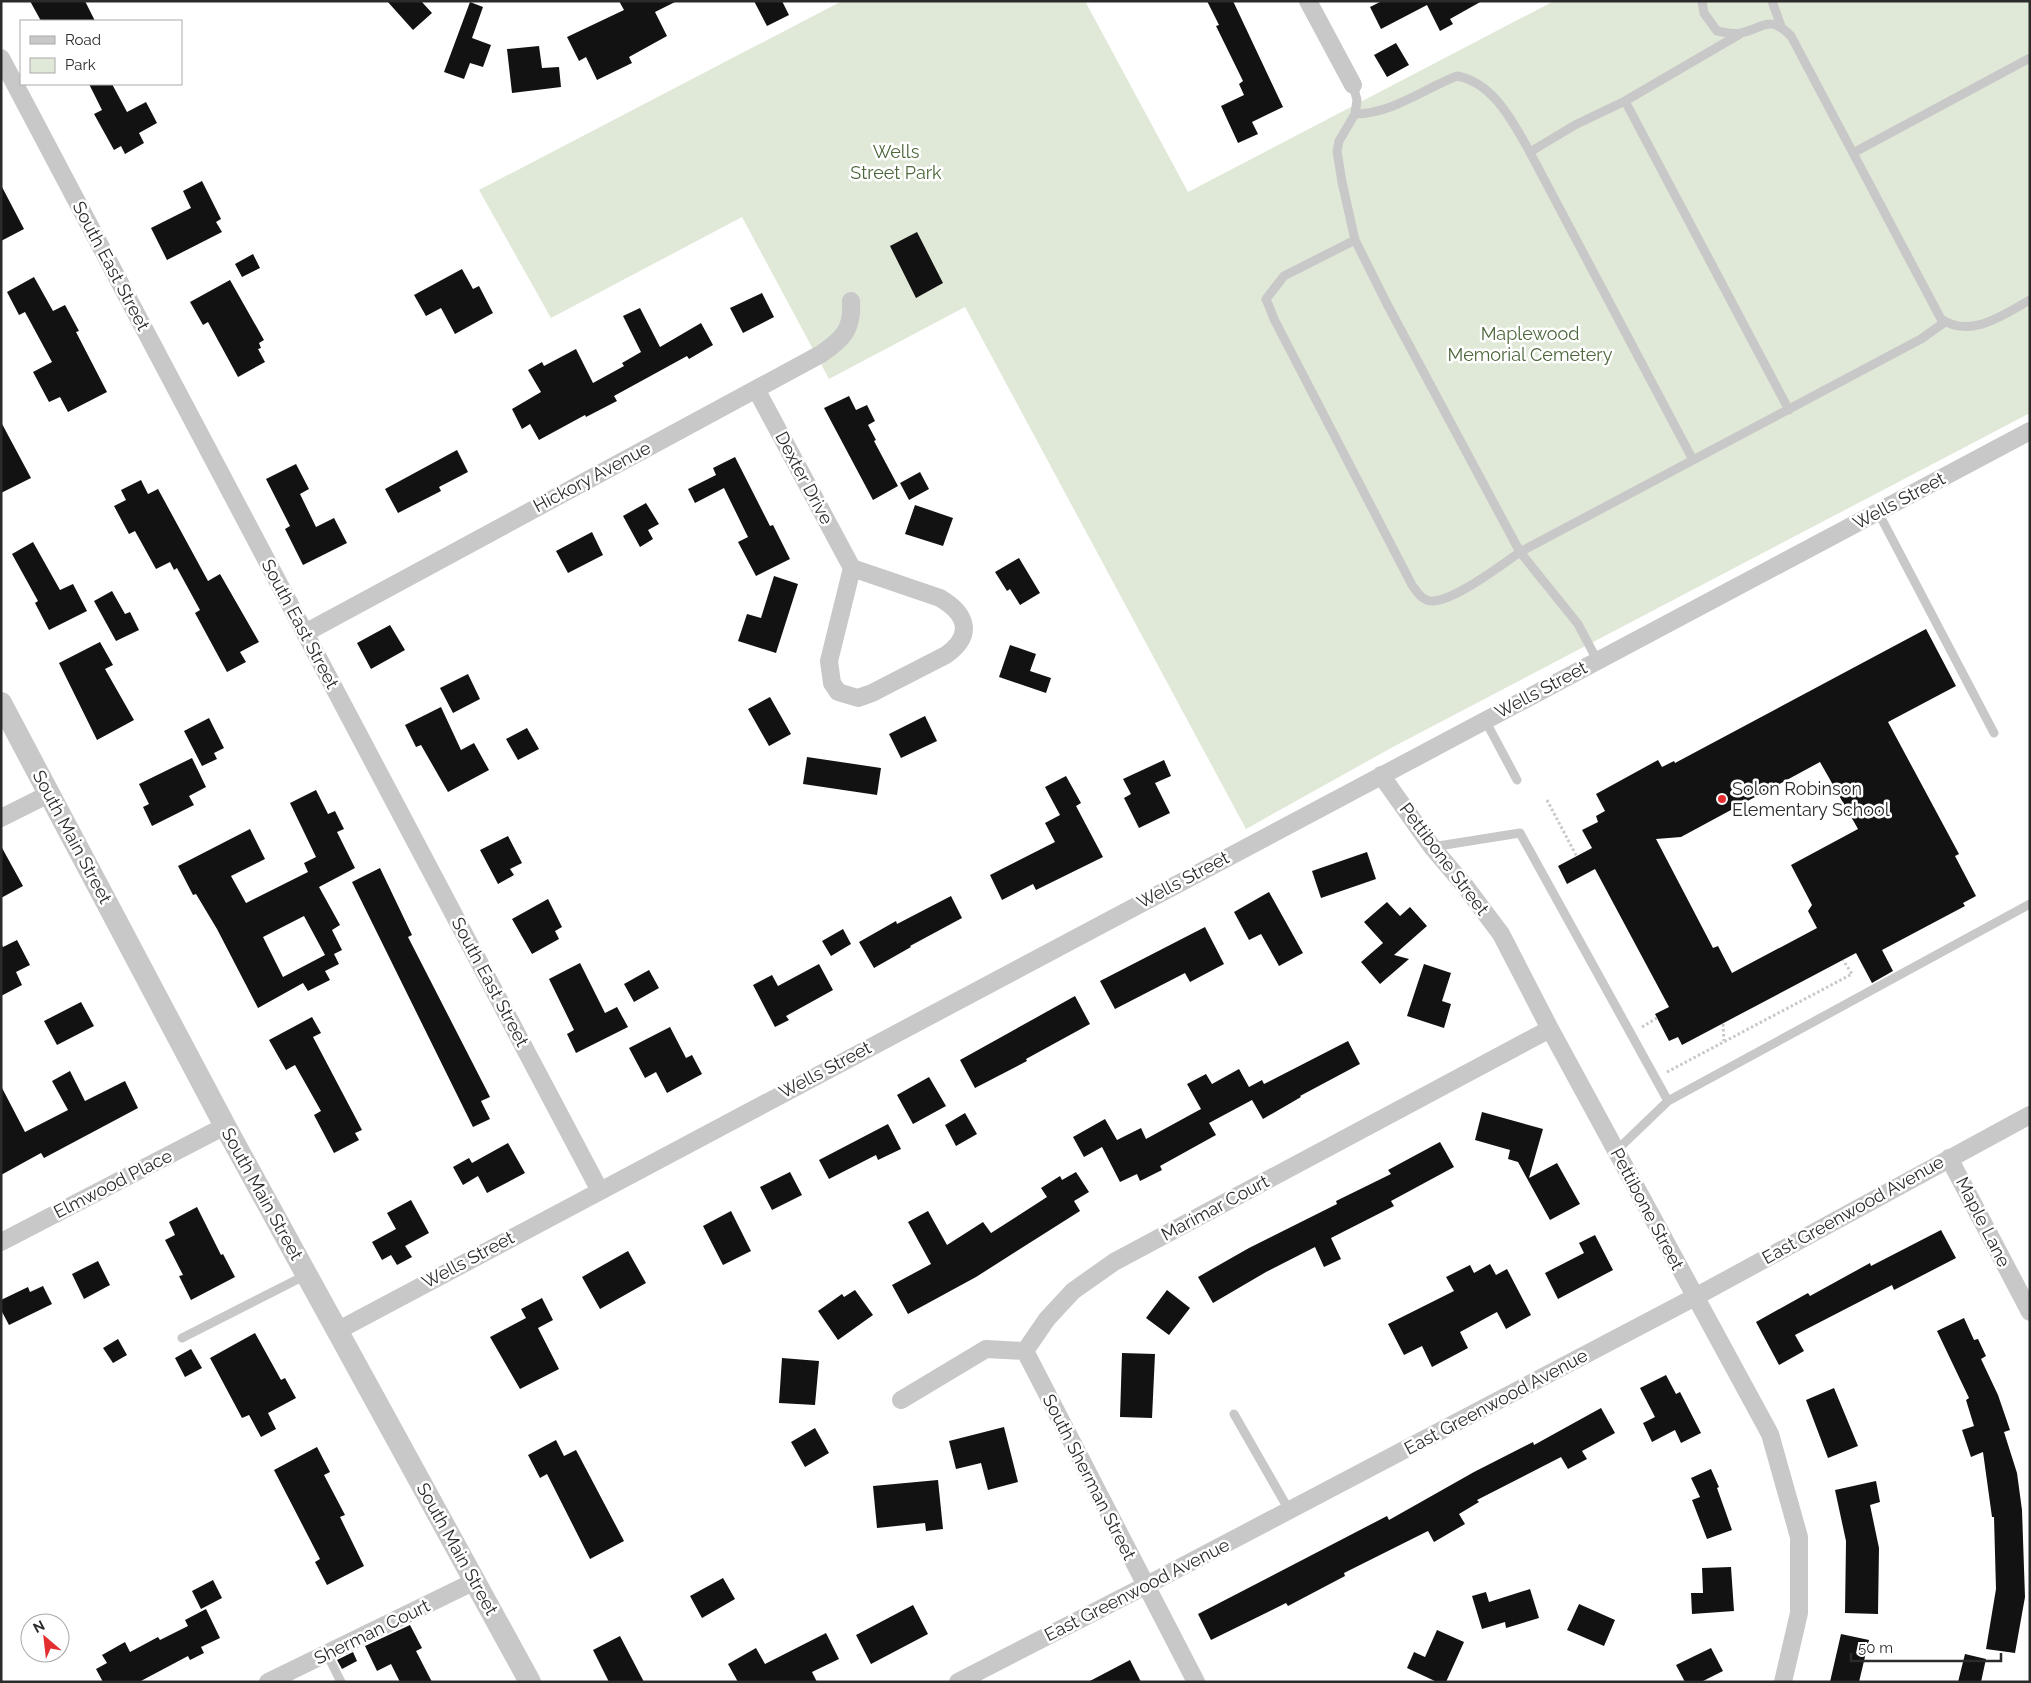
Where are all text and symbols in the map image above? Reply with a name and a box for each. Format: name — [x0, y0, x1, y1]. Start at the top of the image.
legend — [20, 20, 182, 85]
text: Road — [65, 31, 101, 49]
text: Park — [65, 56, 96, 74]
park label: Wells Street Park — [850, 141, 942, 183]
street label: South East Street — [69, 198, 154, 334]
park label: Maplewood Memorial Cemetery — [1448, 323, 1613, 365]
street label: Dexter Drive — [771, 428, 838, 528]
street label: Hickory Avenue — [530, 437, 654, 516]
street label: Wells Street — [1849, 468, 1948, 534]
street label: South East Street — [258, 556, 343, 692]
street label: Wells Street — [1491, 657, 1590, 723]
street label: South Main Street — [28, 767, 116, 907]
place label: Solon Robinson Elementary School — [1732, 778, 1890, 820]
marker: Solon Robinson Elementary School — [1716, 793, 1728, 805]
street label: Pettibone Street — [1395, 799, 1493, 919]
street label: Wells Street — [1133, 847, 1232, 913]
street label: South East Street — [448, 914, 533, 1050]
street label: Wells Street — [775, 1037, 874, 1103]
street label: South Main Street — [217, 1124, 307, 1264]
street label: Elmwood Place — [50, 1144, 176, 1222]
street label: Pettibone Street — [1607, 1144, 1688, 1273]
street label: East Greenwood Avenue — [1758, 1151, 1948, 1268]
street label: Marimar Court — [1157, 1170, 1272, 1245]
street label: Maple Lane — [1952, 1173, 2015, 1271]
street label: Wells Street — [418, 1227, 517, 1293]
street label: East Greenwood Avenue — [1401, 1344, 1591, 1459]
street label: South Sherman Street — [1039, 1390, 1140, 1563]
street label: South Main Street — [412, 1479, 502, 1619]
street label: East Greenwood Avenue — [1041, 1534, 1233, 1645]
street label: Sherman Court — [311, 1595, 433, 1669]
north arrow — [20, 1613, 70, 1663]
text: N — [30, 1617, 47, 1636]
scale bar — [1851, 1630, 2001, 1662]
text: 50 m — [1858, 1639, 1893, 1657]

